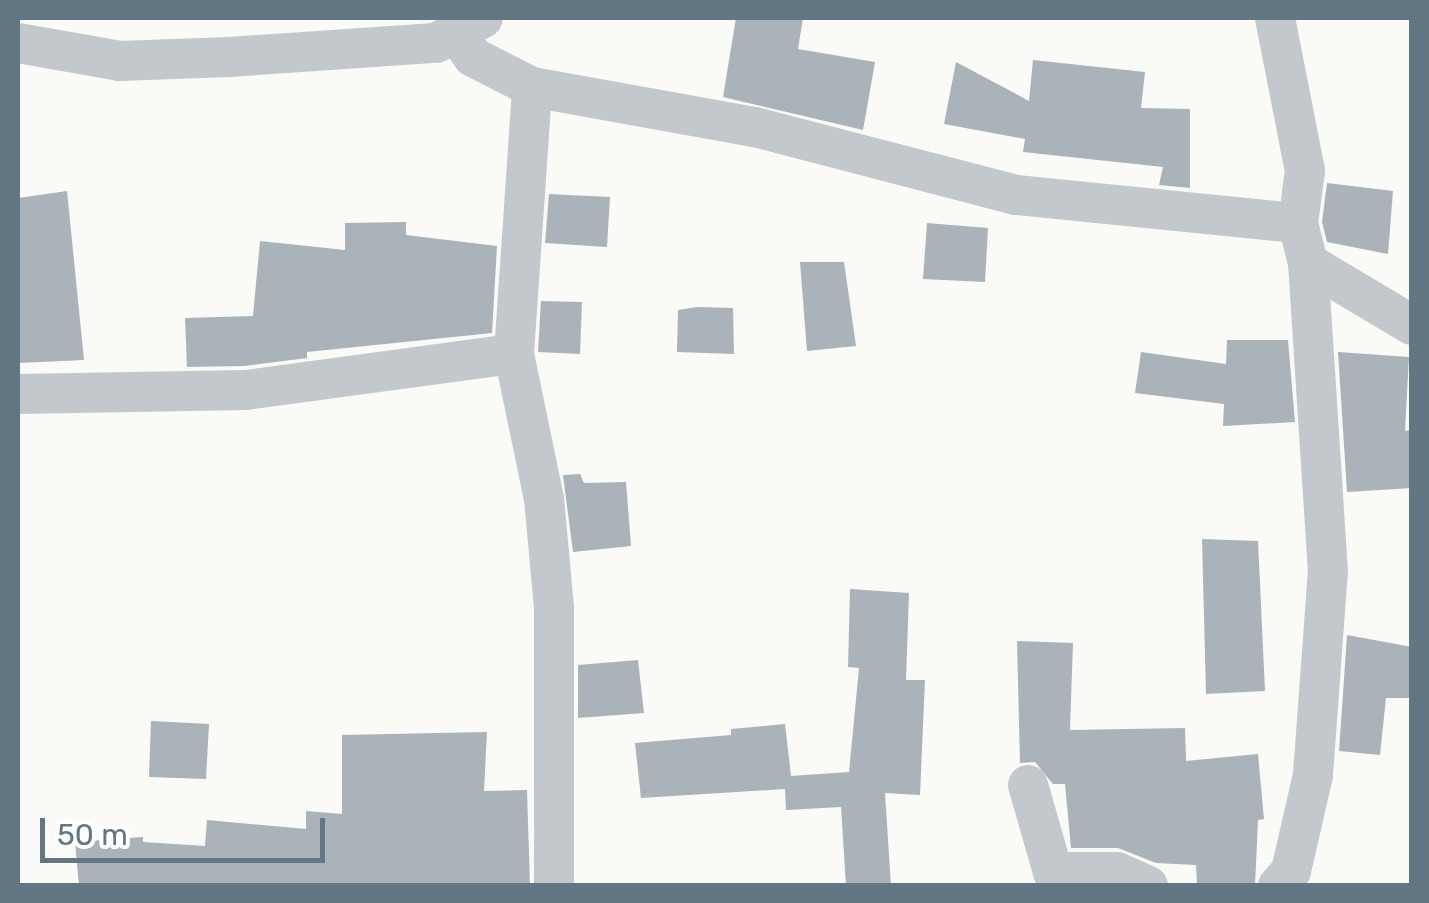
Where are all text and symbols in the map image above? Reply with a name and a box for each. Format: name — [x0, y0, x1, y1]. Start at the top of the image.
scale bar — [45, 798, 330, 860]
text: 50 m — [57, 817, 128, 853]

